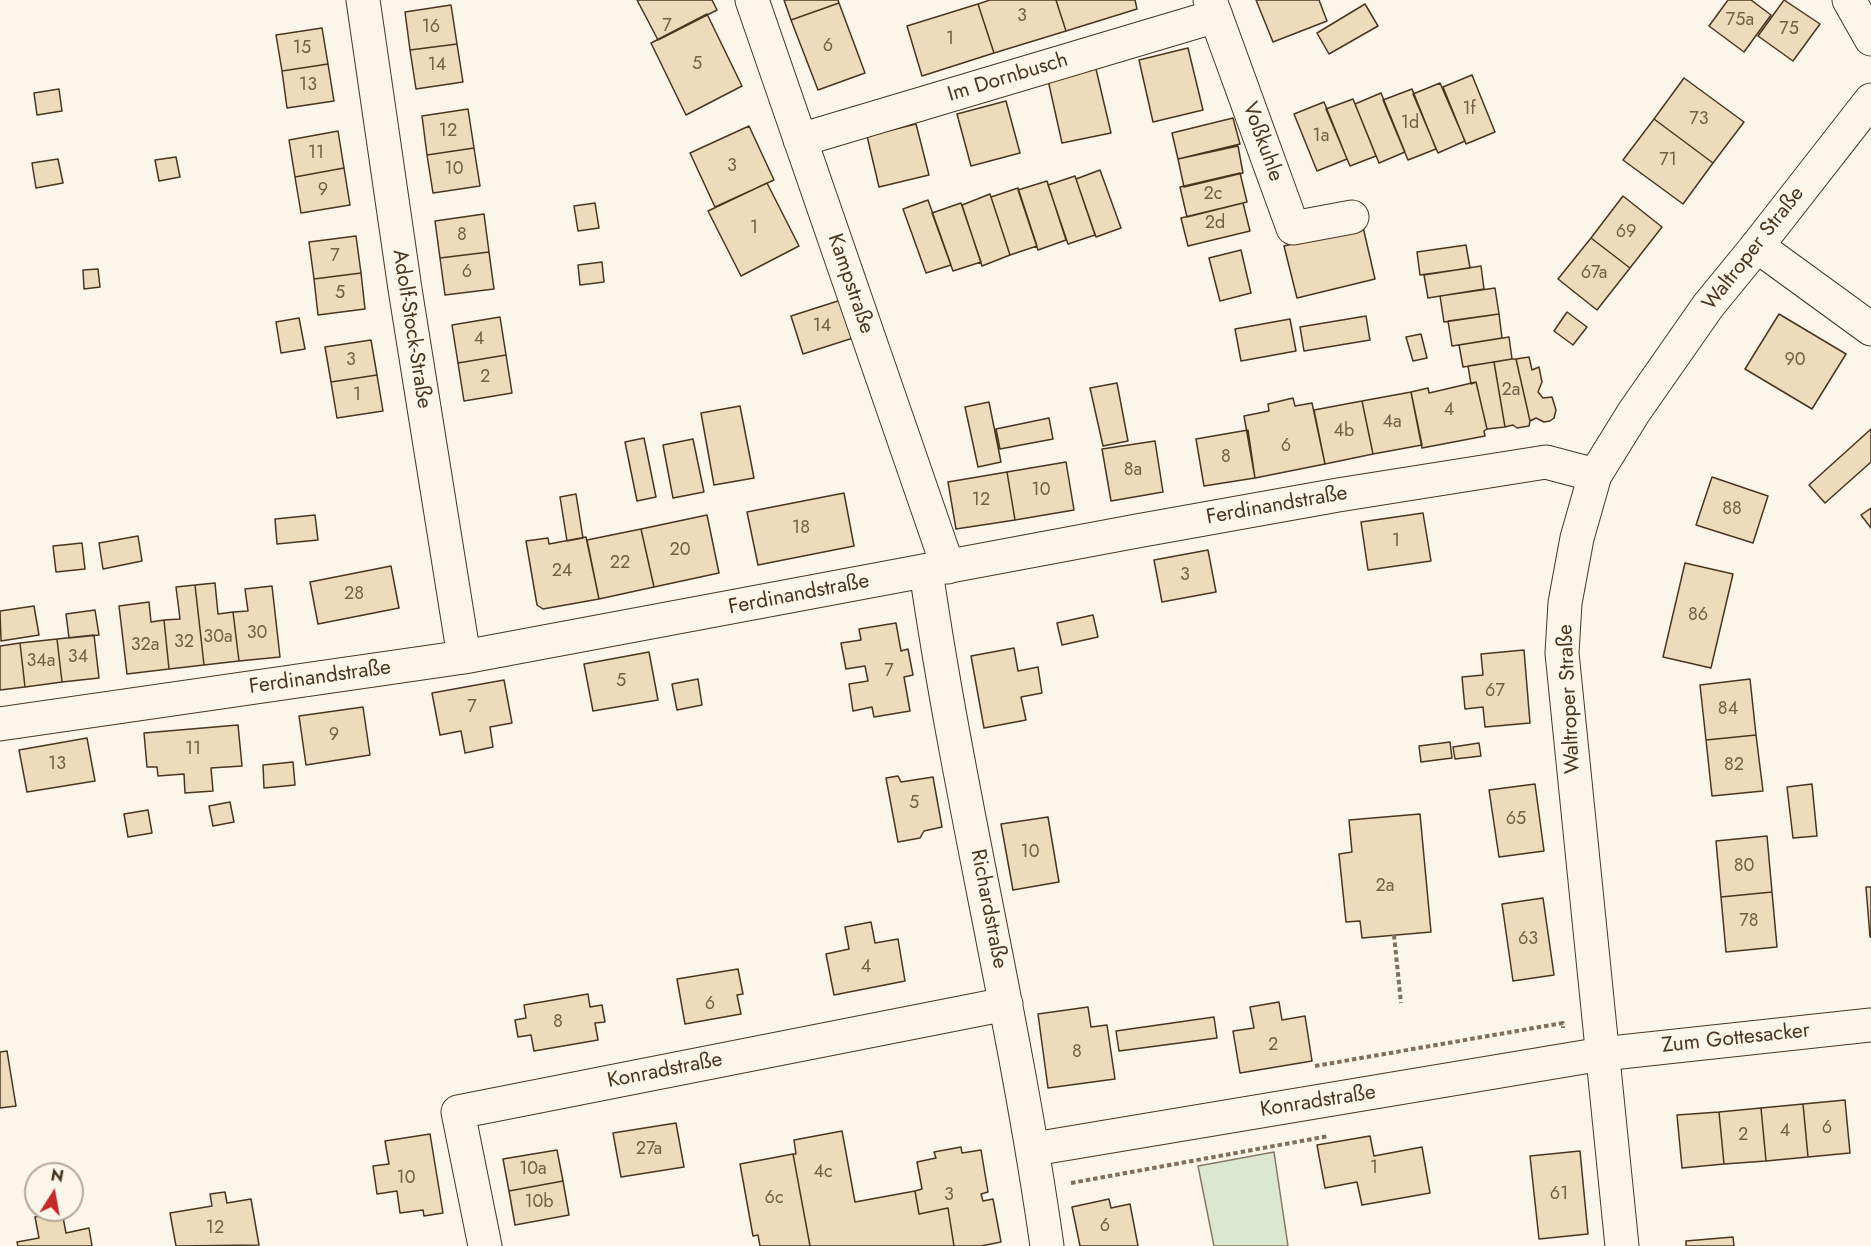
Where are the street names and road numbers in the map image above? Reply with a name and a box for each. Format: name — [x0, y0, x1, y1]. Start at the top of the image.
street label: Im Dornbusch — [945, 48, 1071, 108]
street label: Voßkuhle — [1236, 99, 1288, 185]
street label: Waltroper Straße — [1698, 182, 1810, 316]
street label: Kampstraße — [821, 231, 879, 337]
street label: Adolf-Stock-Straße — [386, 248, 436, 410]
street label: Ferdinandstraße — [1204, 481, 1350, 531]
street label: Ferdinandstraße — [726, 569, 872, 621]
street label: Waltroper Straße — [1553, 624, 1587, 774]
street label: Ferdinandstraße — [247, 656, 393, 700]
street label: Richardstraße — [964, 847, 1012, 971]
street label: Zum Gottesacker — [1661, 1019, 1811, 1059]
street label: Konradstraße — [605, 1048, 725, 1094]
street label: Konradstraße — [1259, 1080, 1377, 1124]

